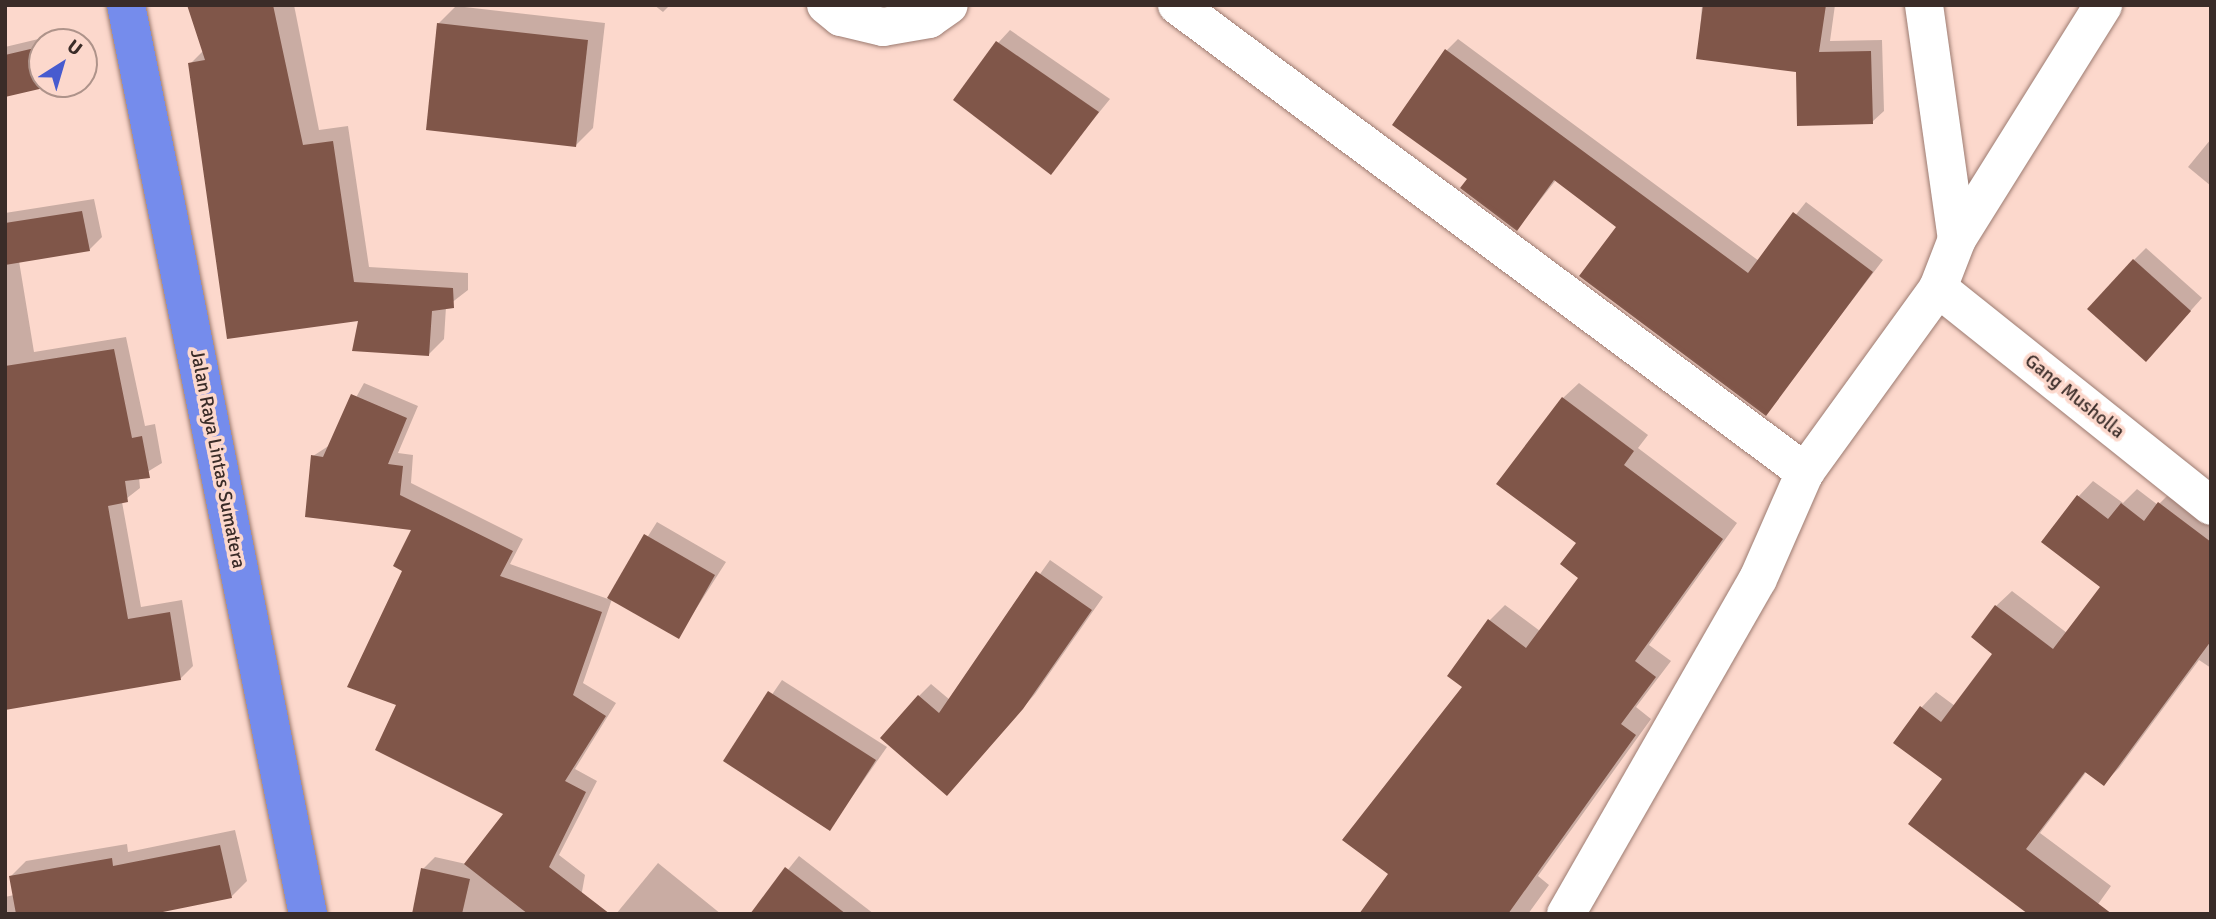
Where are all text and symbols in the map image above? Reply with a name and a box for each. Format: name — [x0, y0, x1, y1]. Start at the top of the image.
north arrow — [28, 28, 98, 98]
text: U — [62, 34, 87, 61]
street label: Jalan Raya Lintas Sumatera — [185, 348, 249, 570]
street label: Gang Musholla — [2020, 350, 2128, 444]

